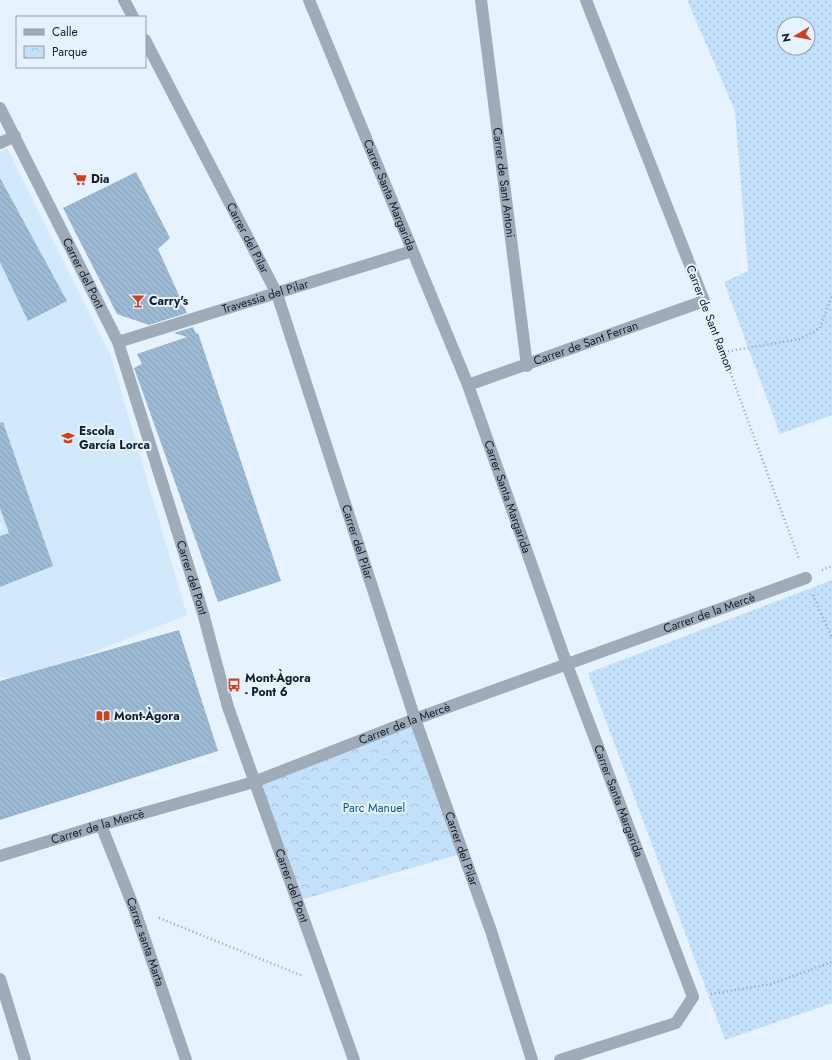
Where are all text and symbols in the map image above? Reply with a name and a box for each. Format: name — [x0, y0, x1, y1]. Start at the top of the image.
legend — [16, 16, 146, 68]
north arrow — [776, 16, 816, 56]
text: Calle — [52, 23, 78, 41]
text: N — [778, 32, 795, 43]
text: Parque — [52, 43, 87, 61]
street label: Carrer de Sant Antoni — [488, 126, 520, 239]
street label: Carrer Santa Margarida — [359, 137, 421, 254]
place label: Dia — [91, 170, 110, 188]
supermarket icon: Dia — [72, 171, 88, 187]
street label: Carrer del Pilar — [222, 199, 274, 277]
street label: Carrer del Pont — [58, 235, 109, 312]
street label: Carrer de Sant Ramon — [681, 262, 739, 374]
street label: Travessia del Pilar — [220, 274, 311, 318]
place label: Carry's — [149, 292, 189, 310]
bar icon: Carry's — [130, 293, 146, 309]
street label: Carrer de Sant Ferran — [531, 316, 641, 370]
place label: Escola García Lorca — [79, 422, 150, 454]
school or university icon: Escola García Lorca — [60, 430, 76, 446]
street label: Carrer Santa Margarida — [479, 438, 536, 556]
street label: Carrer del Pilar — [337, 502, 378, 583]
street label: Carrer del Pont — [172, 538, 212, 617]
street label: Carrer de la Mercè — [661, 588, 757, 638]
place label: Mont-Àgora - Pont 6 — [245, 668, 311, 701]
bus stop icon: Mont-Àgora - Pont 6 — [226, 677, 242, 693]
street label: Carrer de la Mercè — [356, 698, 453, 749]
place label: Mont-Àgora — [114, 706, 180, 725]
library icon: Mont-Àgora — [95, 708, 111, 724]
street label: Carrer Santa Margarida — [589, 742, 648, 860]
park label: Parc Manuel — [343, 799, 405, 817]
street label: Carrer de la Mercè — [49, 804, 146, 849]
street label: Carrer del Pilar — [440, 809, 483, 889]
street label: Carrer del Pont — [270, 846, 313, 925]
street label: Carrer santa Marta — [122, 894, 169, 989]

